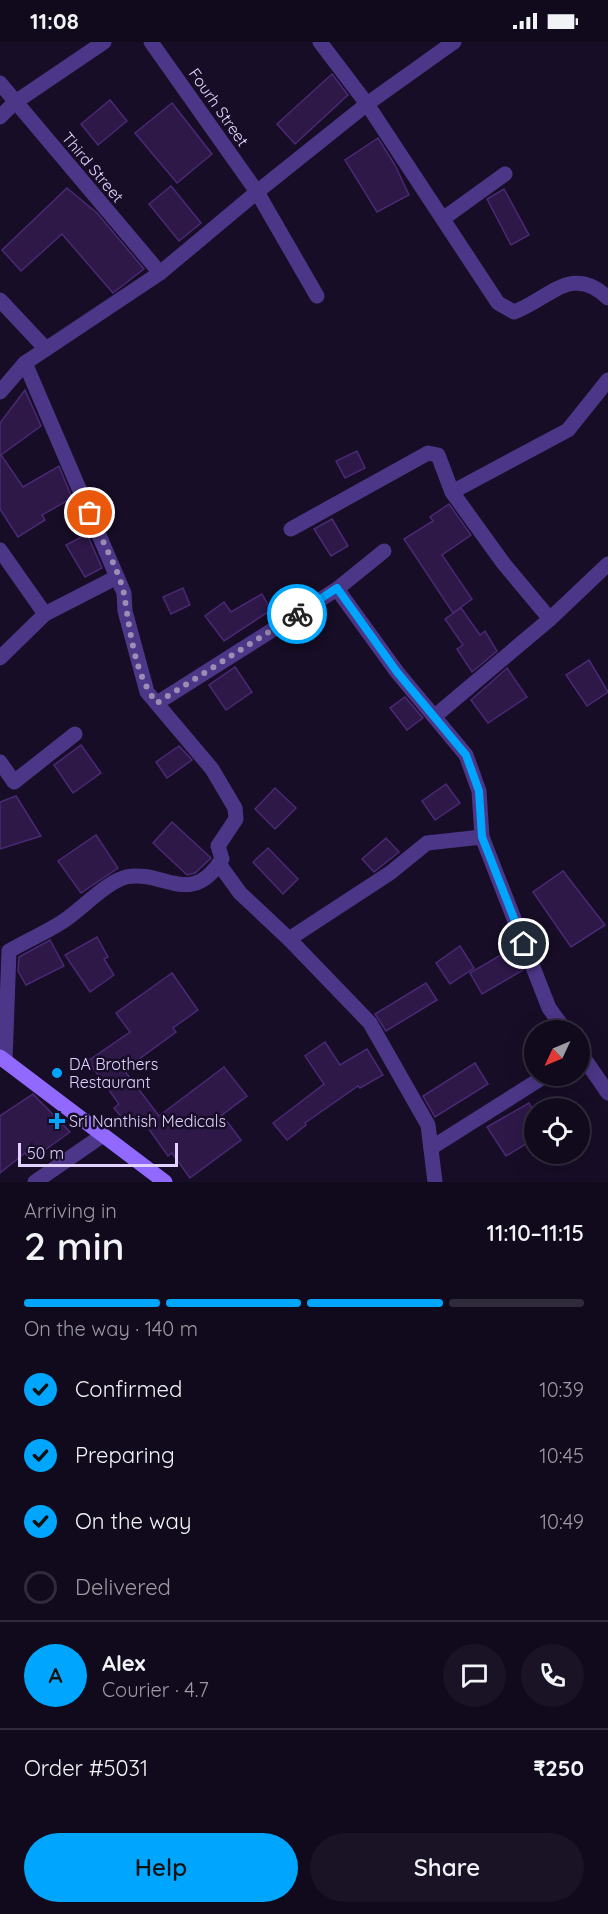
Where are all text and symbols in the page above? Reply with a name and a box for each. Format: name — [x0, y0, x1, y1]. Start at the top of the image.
text: 11:08 — [30, 7, 79, 35]
street label: Fourh Street — [185, 64, 253, 150]
street label: Third Street — [58, 128, 128, 206]
pin — [64, 487, 115, 538]
icon: bag — [73, 496, 106, 529]
courier — [267, 584, 327, 644]
icon: bike — [281, 598, 314, 631]
pin — [498, 918, 549, 969]
icon: home — [507, 927, 540, 960]
north arrow — [524, 1020, 590, 1086]
map controls — [524, 1020, 590, 1164]
place label: DA Brothers Restaurant — [69, 1054, 158, 1092]
marker: DA Brothers Restaurant — [50, 1066, 64, 1080]
button: locate — [524, 1098, 590, 1164]
place label: Sri Nanthish Medicals — [69, 1111, 226, 1131]
marker: Sri Nanthish Medicals — [50, 1114, 64, 1128]
scale bar — [18, 1140, 178, 1168]
text: 50 m — [27, 1143, 64, 1163]
text: Arriving in — [24, 1198, 117, 1223]
text: 11:10–11:15 — [487, 1219, 584, 1247]
text: 2 min — [24, 1221, 125, 1270]
text: On the way · 140 m — [24, 1316, 198, 1341]
icon: check — [24, 1373, 57, 1406]
text: Confirmed — [75, 1375, 182, 1403]
text: 10:39 — [539, 1377, 584, 1402]
icon: check — [24, 1439, 57, 1472]
text: Preparing — [75, 1441, 175, 1469]
text: 10:45 — [539, 1443, 584, 1468]
icon: check — [24, 1505, 57, 1538]
text: On the way — [75, 1507, 191, 1535]
text: 10:49 — [540, 1509, 584, 1534]
text: Delivered — [75, 1573, 171, 1601]
button: chat — [443, 1644, 506, 1707]
button: phone — [521, 1644, 584, 1707]
text: Alex — [102, 1649, 145, 1677]
text: A — [48, 1661, 63, 1689]
text: Courier · 4.7 — [102, 1677, 209, 1702]
text: Order #5031 — [24, 1754, 148, 1782]
text: ₹250 — [533, 1754, 584, 1782]
button: Help — [24, 1833, 298, 1902]
button: Share — [310, 1833, 584, 1902]

